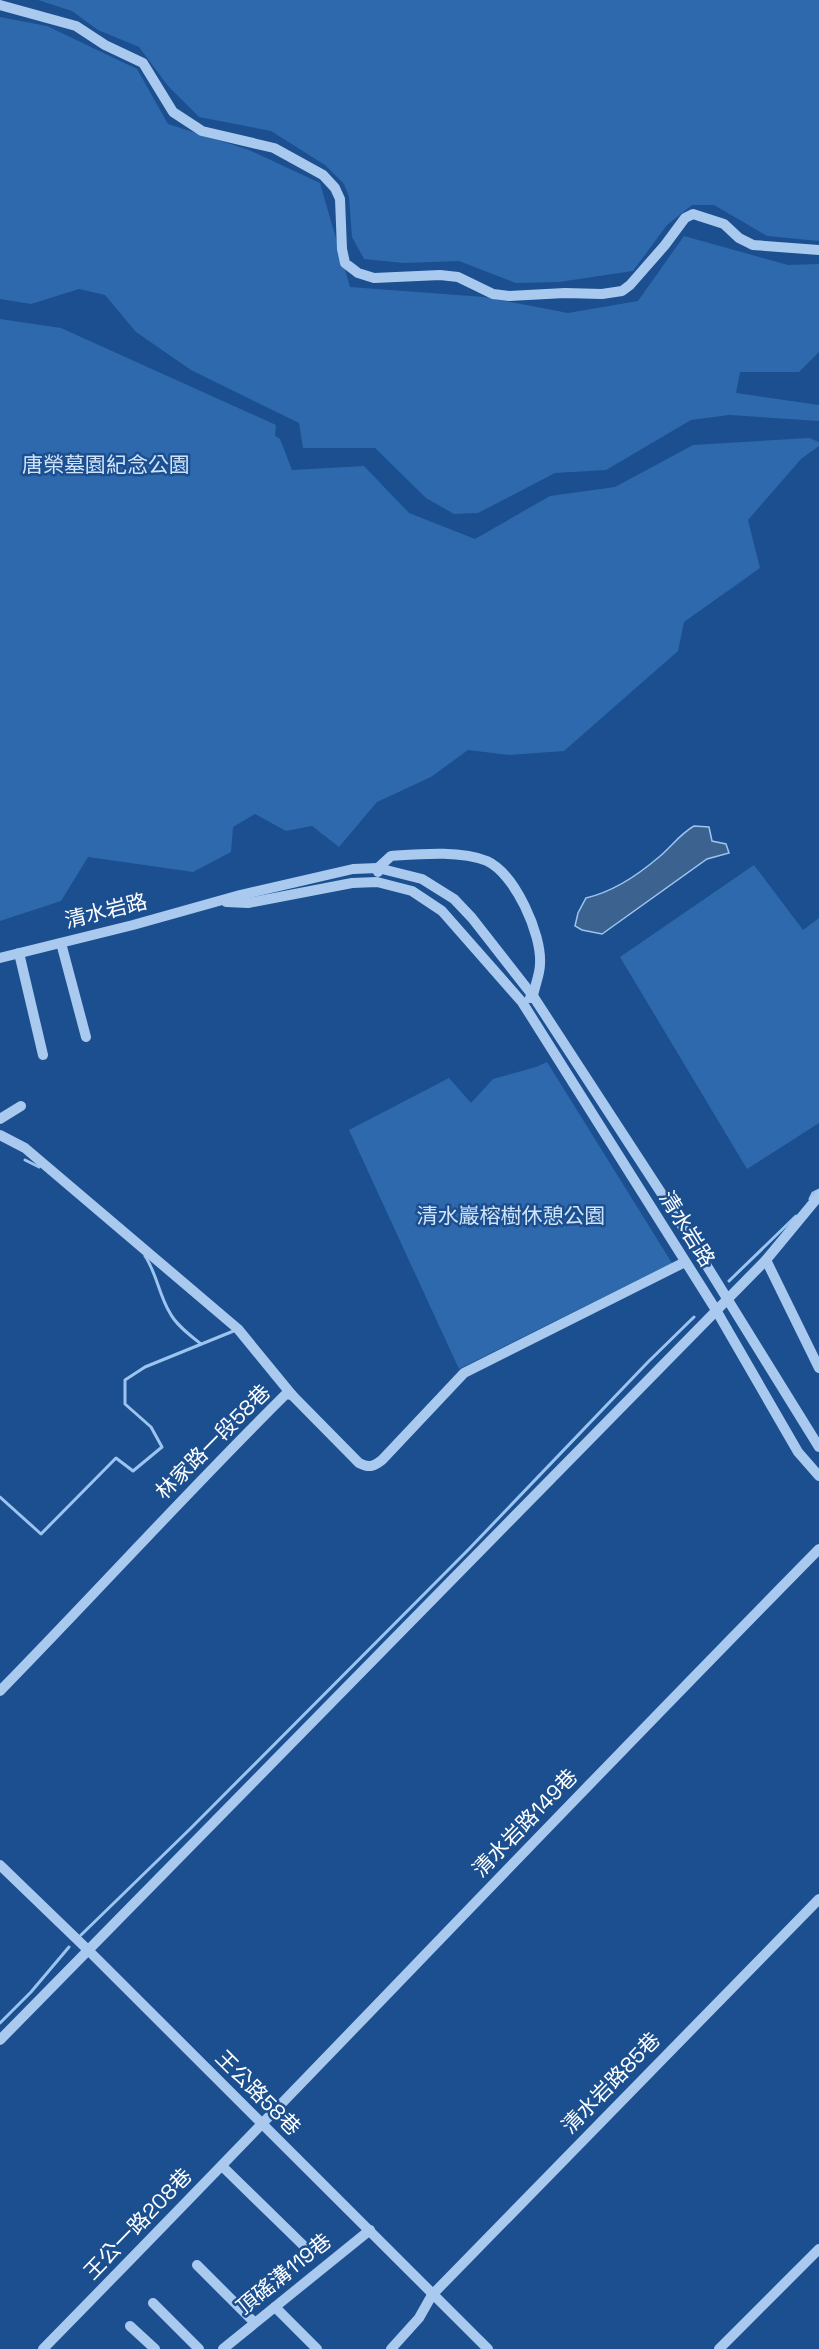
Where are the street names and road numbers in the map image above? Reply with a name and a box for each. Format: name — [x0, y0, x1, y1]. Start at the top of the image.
street label: 清水岩路 — [62, 887, 150, 934]
street label: 清水岩路 — [654, 1186, 721, 1272]
street label: 林家路一段58巷 — [149, 1378, 276, 1505]
street label: 清水岩路149巷 — [466, 1763, 583, 1882]
street label: 清水岩路85巷 — [556, 2026, 666, 2139]
street label: 王公路58巷 — [210, 2044, 307, 2141]
street label: 王公一路208巷 — [78, 2162, 197, 2285]
street label: 頂磘溝119巷 — [231, 2227, 337, 2320]

